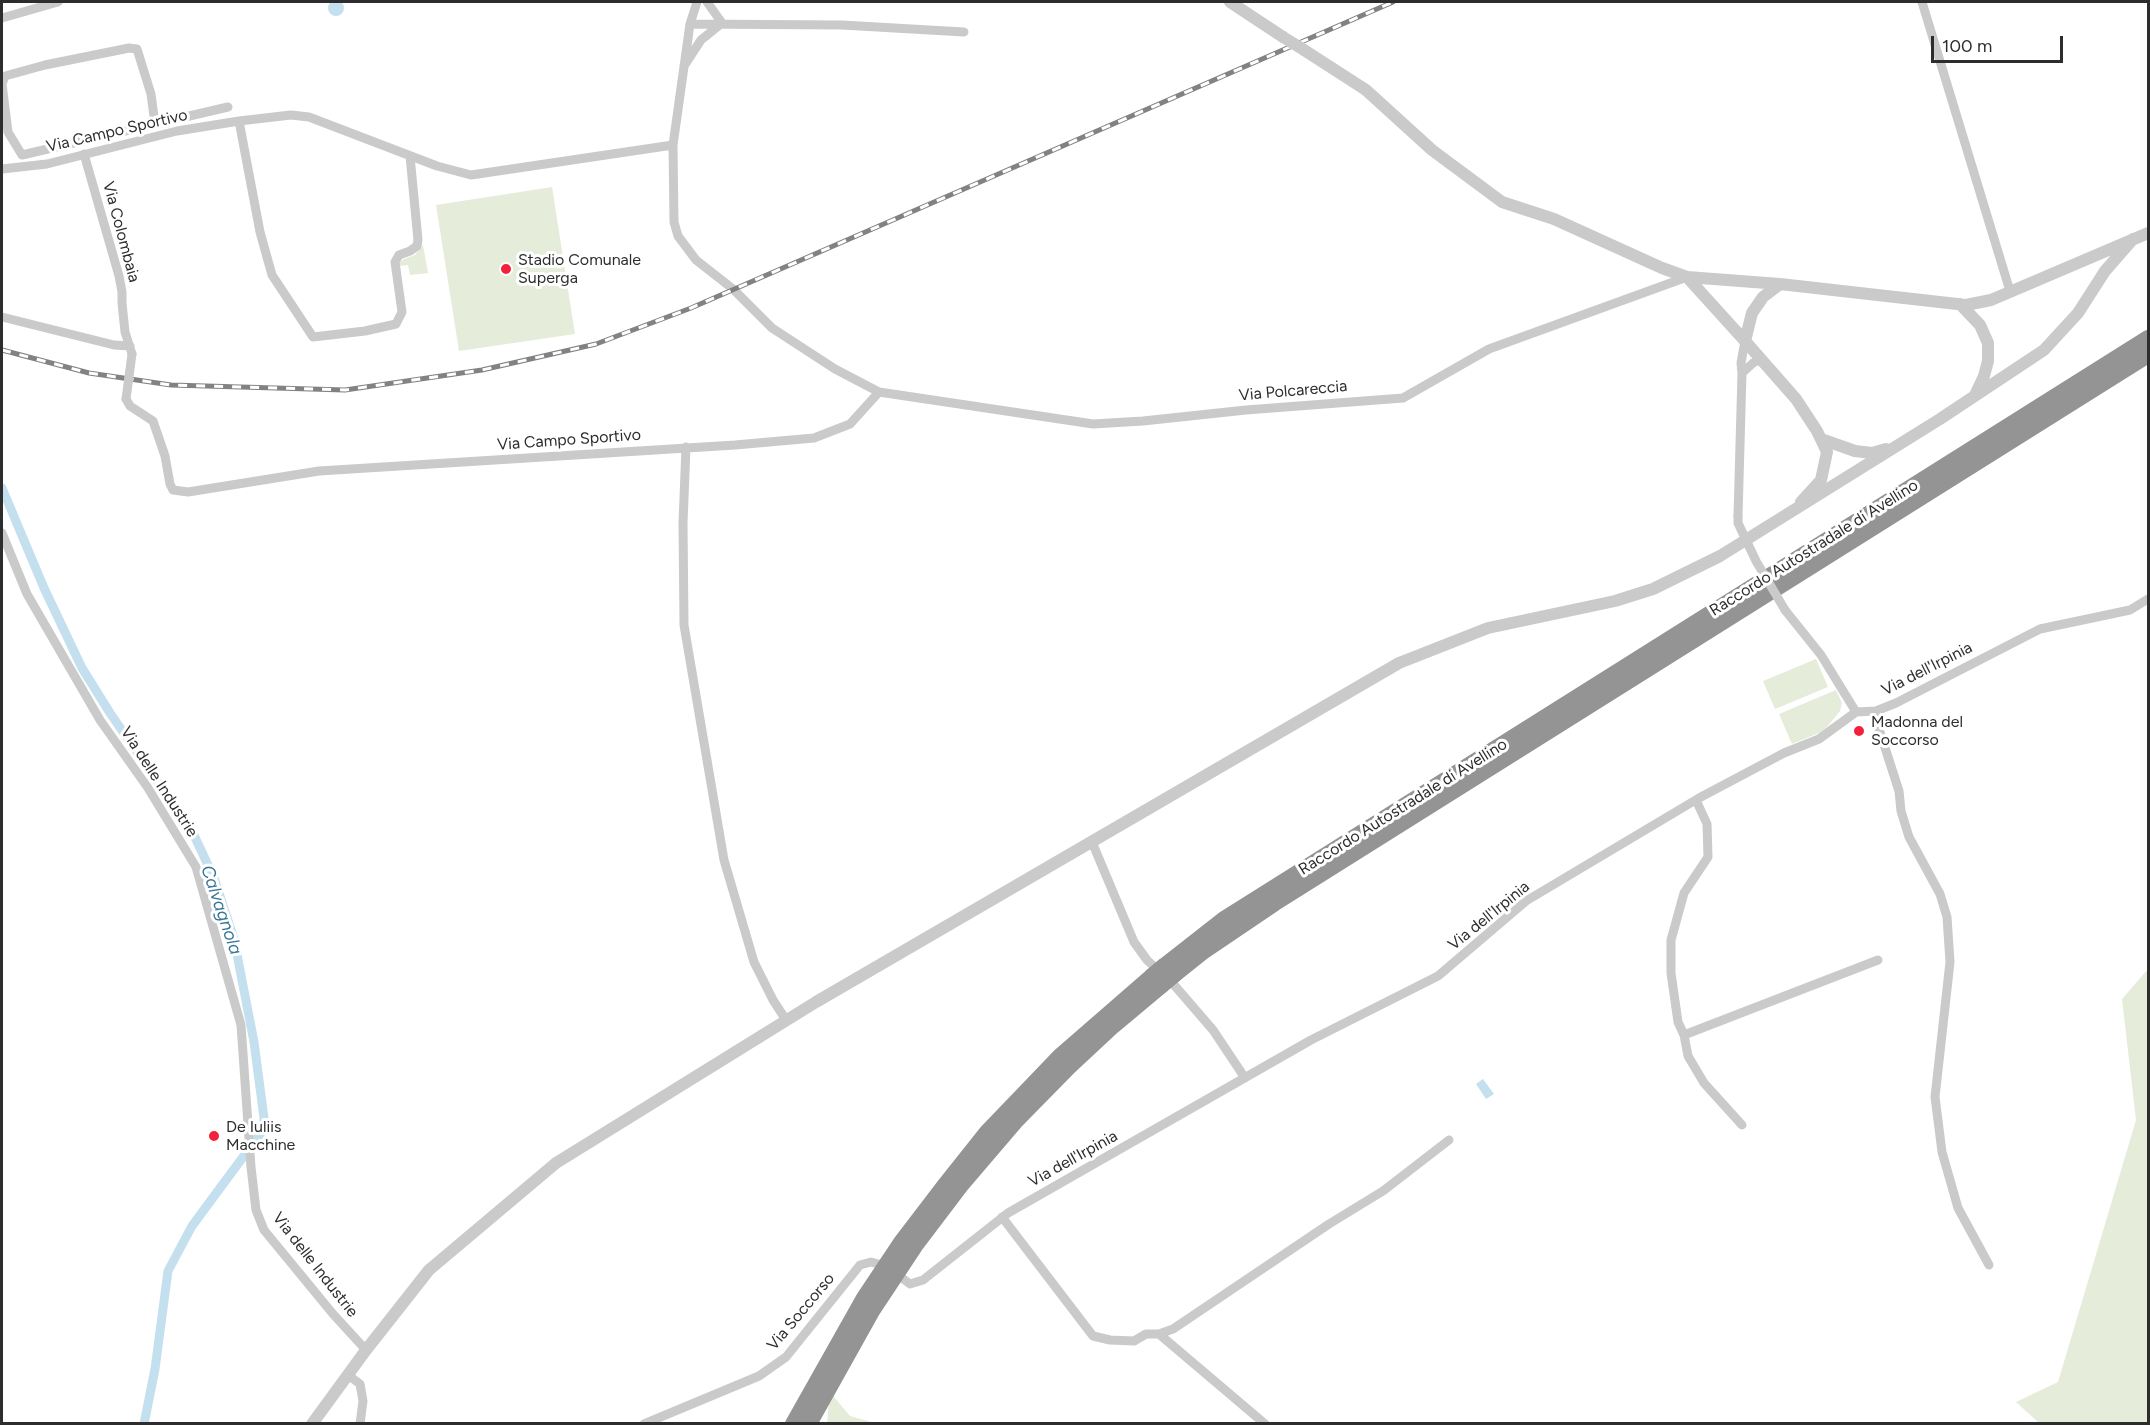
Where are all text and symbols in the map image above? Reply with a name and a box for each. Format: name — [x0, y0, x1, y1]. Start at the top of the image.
scale bar — [1934, 24, 2066, 62]
text: 100 m — [1942, 35, 1992, 57]
street label: Via Campo Sportivo — [45, 105, 189, 157]
street label: Via Colombaia — [98, 180, 144, 284]
place label: Stadio Comunale Superga — [518, 250, 641, 288]
marker: Stadio Comunale Superga — [499, 262, 513, 276]
street label: Via Polcareccia — [1238, 377, 1348, 405]
street label: Via Campo Sportivo — [496, 425, 642, 455]
street label: Raccordo Autostradale di Avellino — [1706, 476, 1922, 620]
street label: Via dell'Irpinia — [1879, 638, 1975, 700]
place label: Madonna del Soccorso — [1871, 712, 1963, 750]
street label: Via delle Industrie — [116, 723, 202, 841]
marker: Madonna del Soccorso — [1852, 724, 1866, 738]
street label: Raccordo Autostradale di Avellino — [1295, 735, 1511, 879]
water label: Calvagnola — [196, 863, 246, 957]
street label: Via dell'Irpinia — [1444, 877, 1534, 955]
place label: De Iuliis Macchine — [226, 1117, 295, 1155]
street label: Via dell'Irpinia — [1025, 1127, 1121, 1191]
marker: De Iuliis Macchine — [207, 1129, 221, 1143]
street label: Via delle Industrie — [268, 1209, 362, 1321]
street label: Via Soccorso — [763, 1270, 839, 1354]

